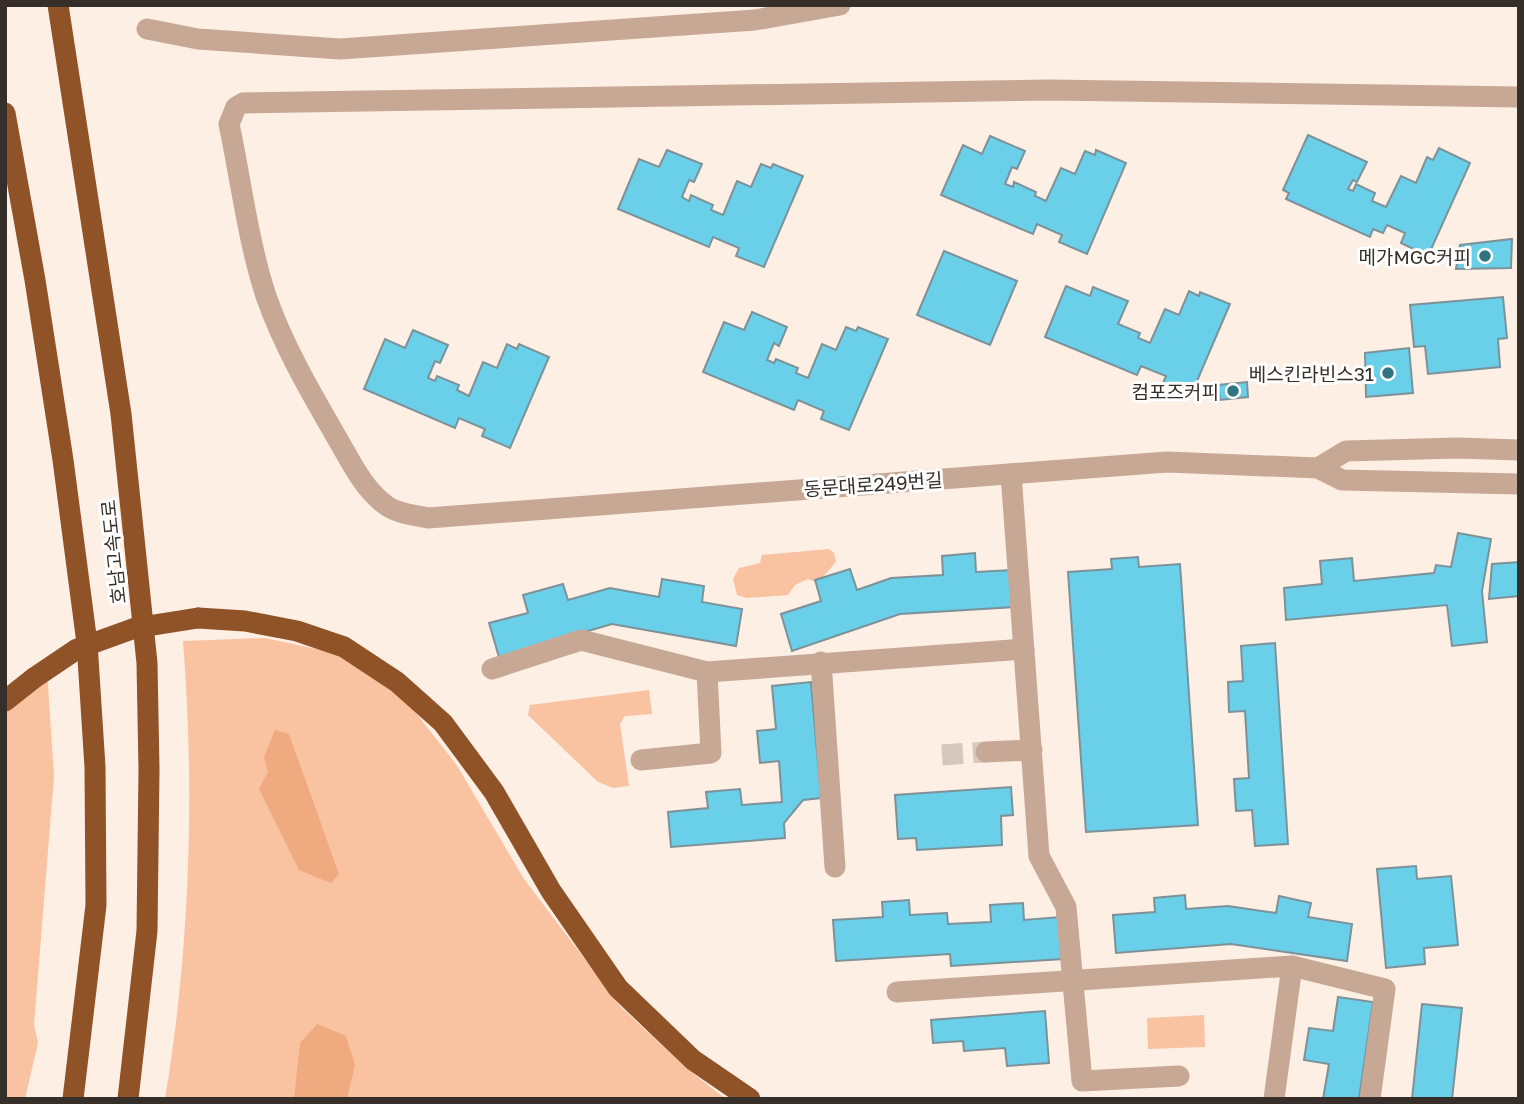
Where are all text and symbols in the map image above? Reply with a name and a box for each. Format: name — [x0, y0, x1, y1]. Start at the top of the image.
place label: 메가MGC커피 — [1358, 245, 1471, 268]
marker: 메가MGC커피 — [1477, 248, 1493, 264]
place label: 베스킨라빈스31 — [1249, 362, 1374, 385]
marker: 베스킨라빈스31 — [1380, 365, 1396, 381]
place label: 컴포즈커피 — [1132, 380, 1219, 403]
marker: 컴포즈커피 — [1225, 383, 1241, 399]
street label: 동문대로249번길 — [803, 468, 943, 500]
street label: 호남고속도로 — [96, 499, 130, 605]

